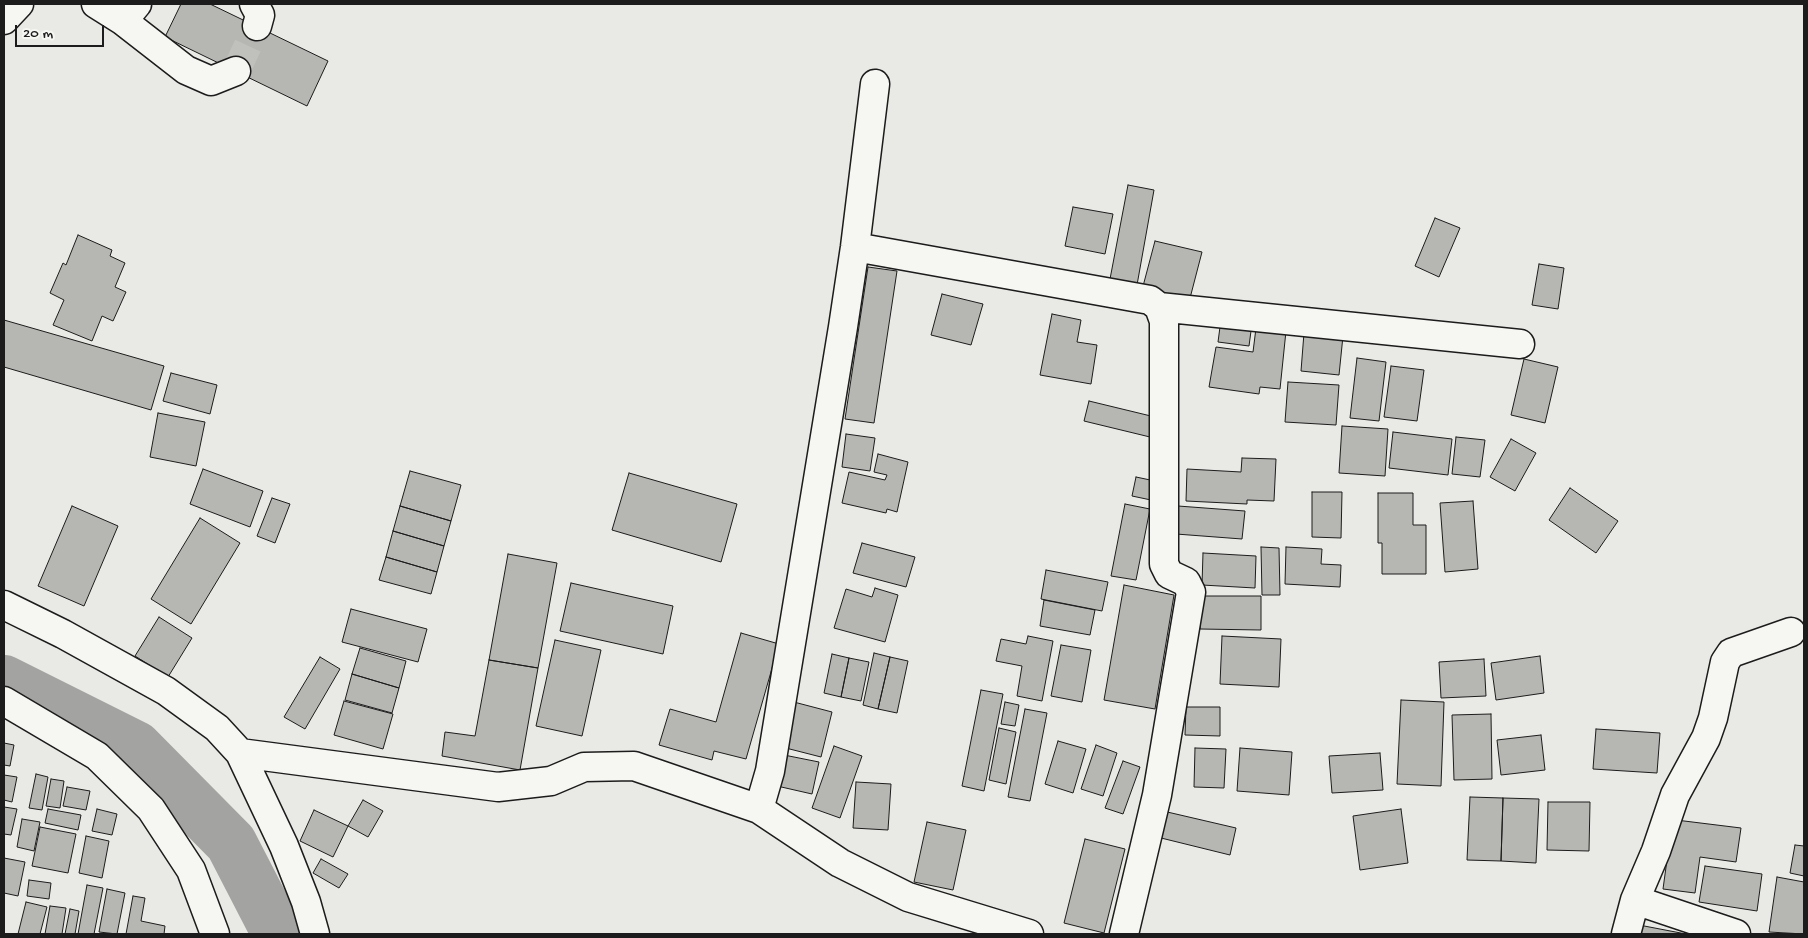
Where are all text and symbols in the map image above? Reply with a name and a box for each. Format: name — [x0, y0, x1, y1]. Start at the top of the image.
scale bar — [18, 15, 106, 47]
text: 20 m — [23, 25, 53, 43]

